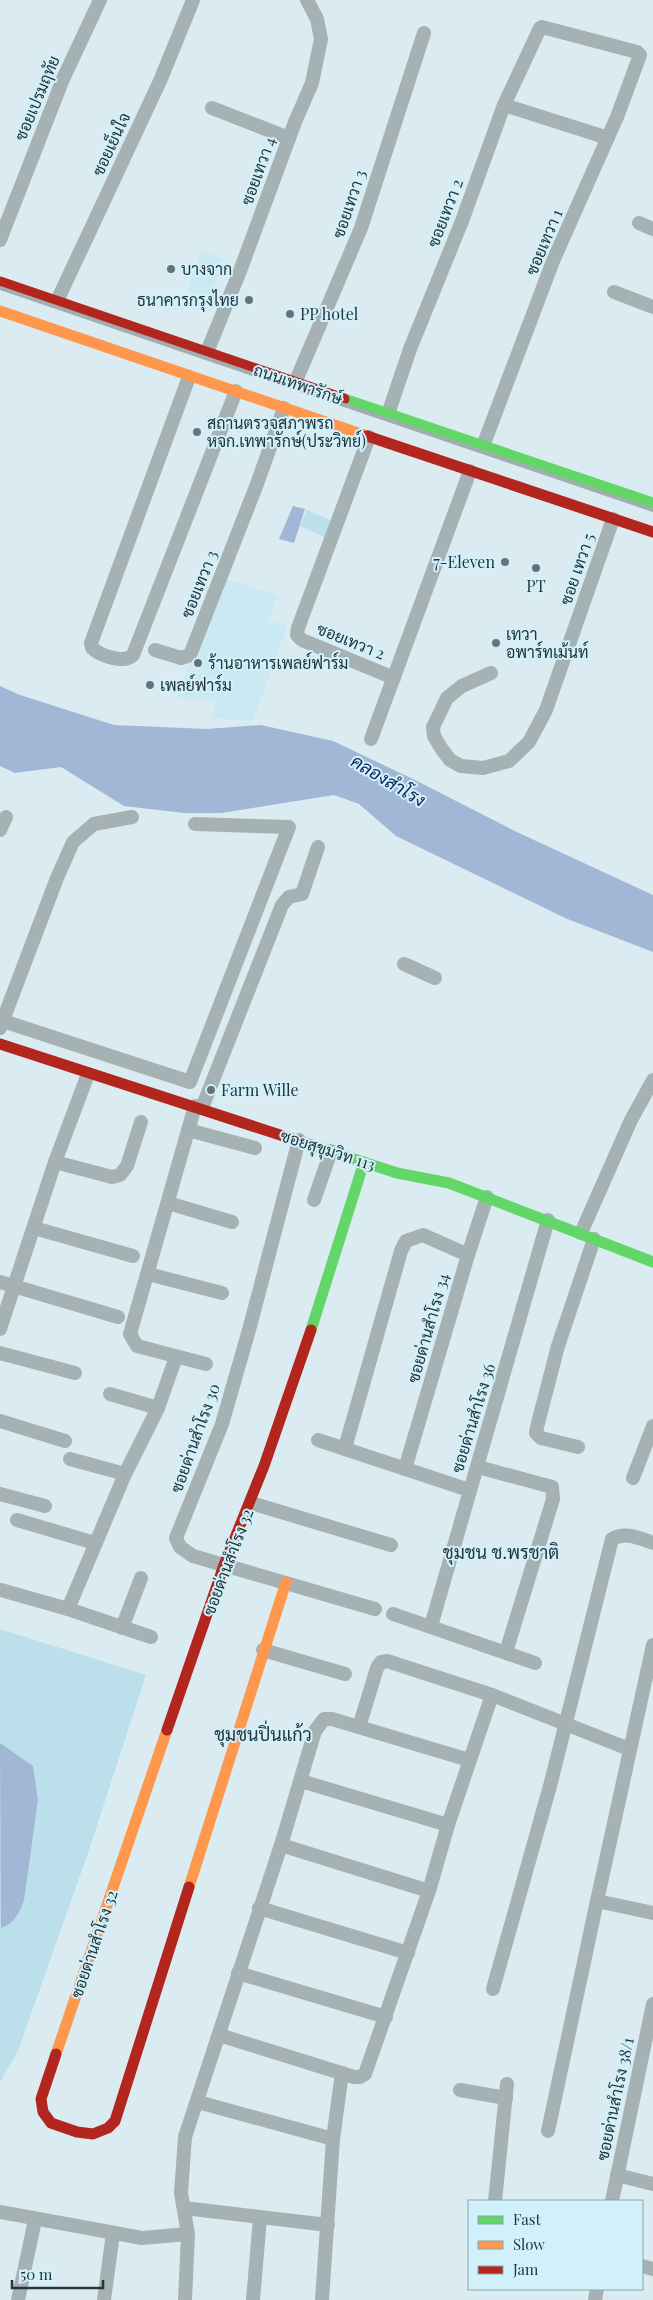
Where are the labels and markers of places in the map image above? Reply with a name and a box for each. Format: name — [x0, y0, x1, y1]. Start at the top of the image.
place label: บางจาก — [181, 258, 232, 279]
marker: บางจาก — [165, 263, 177, 275]
place label: ธนาคารกรุงไทย — [137, 289, 239, 312]
marker: ธนาคารกรุงไทย — [243, 294, 255, 306]
place label: PP hotel — [300, 303, 359, 324]
marker: PP hotel — [284, 308, 296, 320]
place label: สถานตรวจสภาพรถ หจก.เทพารักษ์(ประวิทย์) — [207, 412, 366, 451]
marker: สถานตรวจสภาพรถ หจก.เทพารักษ์(ประวิทย์) — [191, 426, 203, 438]
place label: 7-Eleven — [433, 551, 495, 572]
marker: 7-Eleven — [499, 556, 511, 568]
marker: PT — [530, 562, 542, 574]
place label: PT — [526, 575, 546, 596]
place label: เทวา อพาร์ทเม้นท์ — [506, 623, 588, 662]
marker: เทวา อพาร์ทเม้นท์ — [490, 637, 502, 649]
place label: ร้านอาหารเพลย์ฟาร์ม — [208, 651, 348, 673]
marker: ร้านอาหารเพลย์ฟาร์ม — [192, 657, 204, 669]
place label: เพลย์ฟาร์ม — [160, 673, 232, 695]
marker: เพลย์ฟาร์ม — [144, 679, 156, 691]
place label: Farm Wille — [221, 1079, 299, 1100]
marker: Farm Wille — [205, 1084, 217, 1096]

